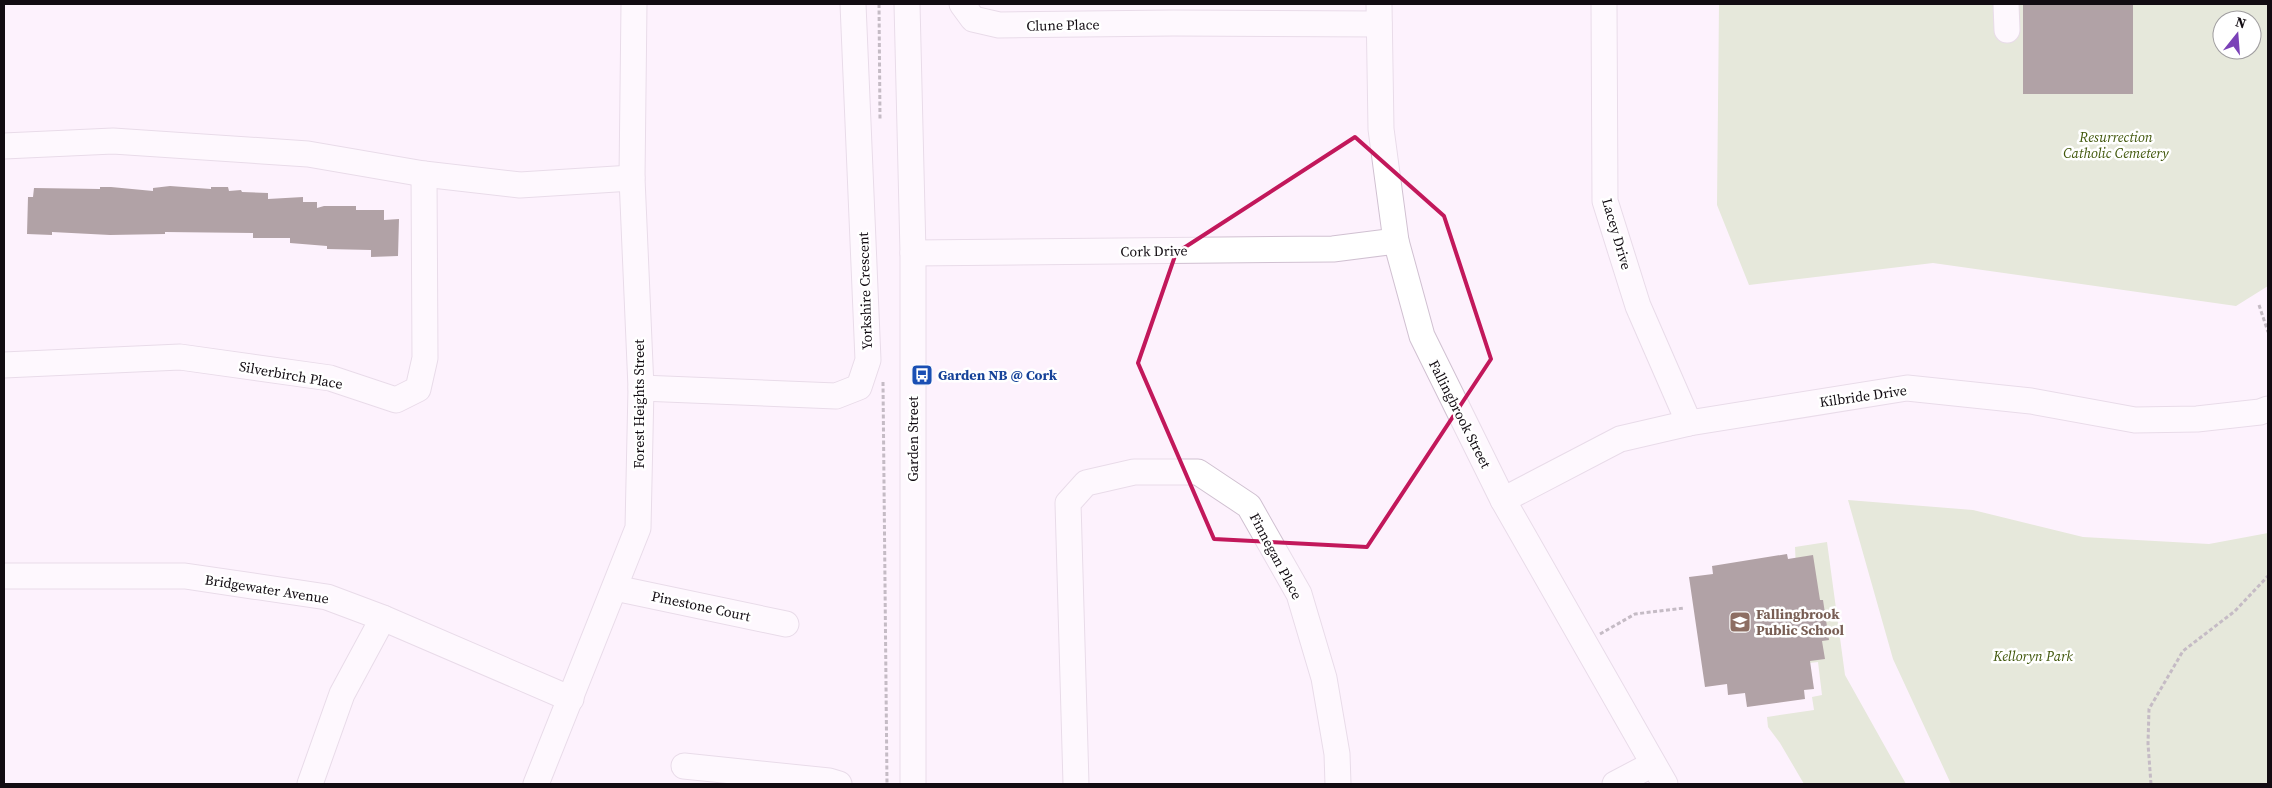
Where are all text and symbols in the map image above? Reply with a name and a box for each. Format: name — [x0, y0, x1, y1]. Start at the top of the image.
north arrow — [2212, 10, 2262, 60]
text: N — [2233, 12, 2249, 34]
street label: Clune Place — [1026, 14, 1100, 36]
park label: Resurrection Catholic Cemetery — [2063, 127, 2169, 163]
street label: Lacey Drive — [1597, 196, 1637, 272]
street label: Yorkshire Crescent — [853, 231, 877, 350]
street label: Cork Drive — [1120, 240, 1188, 262]
street label: Forest Heights Street — [629, 339, 649, 469]
street label: Silverbirch Place — [238, 356, 344, 394]
street label: Fallingbrook Street — [1424, 356, 1496, 472]
bus stop icon: Garden NB @ Cork — [910, 363, 934, 387]
place label: Garden NB @ Cork — [938, 365, 1058, 385]
street label: Kilbride Drive — [1818, 380, 1908, 412]
street label: Garden Street — [903, 396, 923, 482]
street label: Finnegan Place — [1245, 509, 1307, 603]
street label: Bridgewater Avenue — [204, 569, 330, 609]
street label: Pinestone Court — [650, 586, 753, 626]
place label: Fallingbrook Public School — [1756, 604, 1845, 640]
school or university icon: Fallingbrook Public School — [1728, 610, 1752, 634]
park label: Kelloryn Park — [1992, 646, 2073, 666]

